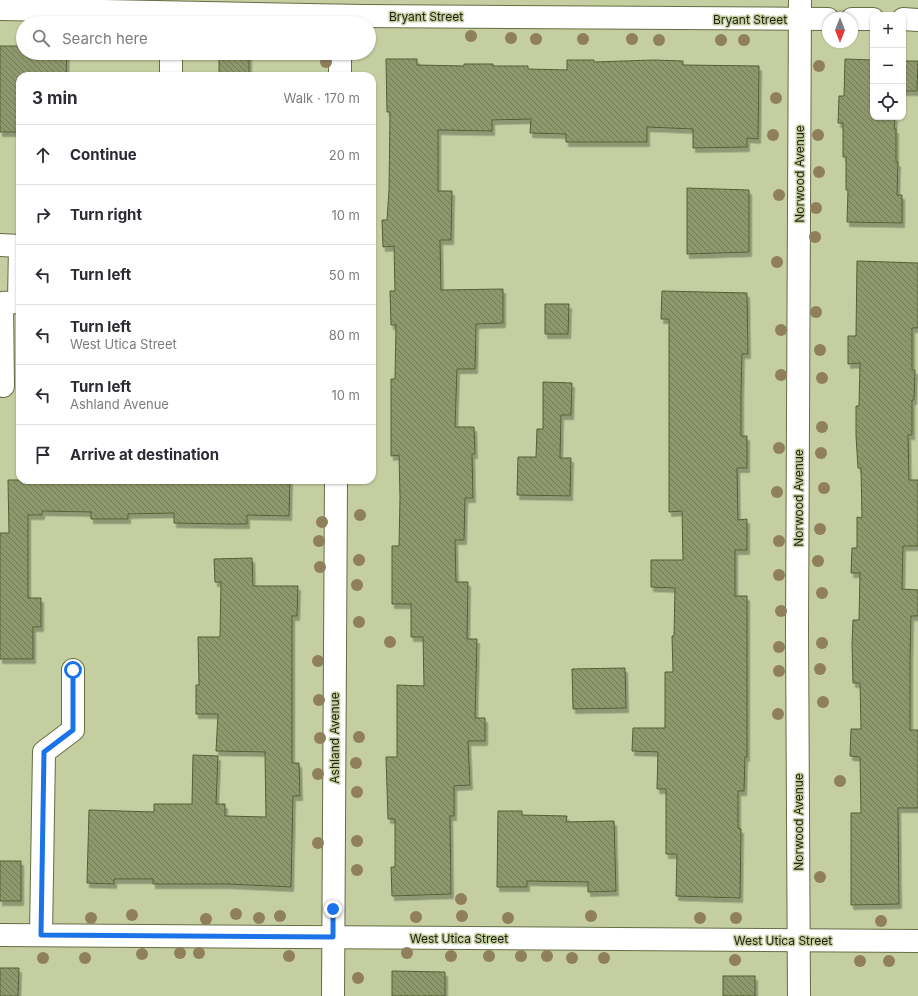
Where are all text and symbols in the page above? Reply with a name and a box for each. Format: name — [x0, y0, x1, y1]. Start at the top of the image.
street label: Bryant Street — [389, 9, 463, 24]
street label: Bryant Street — [713, 12, 787, 27]
north arrow — [822, 12, 858, 48]
map controls — [870, 12, 906, 120]
button: + — [870, 12, 906, 48]
search box — [16, 16, 376, 60]
icon: search — [30, 27, 52, 49]
text: Search here — [62, 29, 148, 48]
button: − — [870, 48, 906, 84]
button: locate — [870, 84, 906, 120]
text: 3 min — [32, 88, 78, 108]
text: Walk · 170 m — [284, 90, 360, 106]
street label: Norwood Avenue — [792, 125, 807, 223]
icon: ahead — [32, 144, 54, 166]
text: Continue — [70, 145, 137, 164]
text: 20 m — [329, 147, 360, 163]
icon: right — [32, 204, 54, 226]
text: Turn right — [70, 205, 142, 224]
text: 10 m — [331, 207, 360, 223]
icon: left — [32, 264, 54, 286]
text: Turn left — [70, 265, 131, 284]
text: 50 m — [329, 267, 360, 283]
text: Turn left — [70, 317, 131, 336]
icon: left — [32, 324, 54, 346]
text: 80 m — [329, 327, 360, 343]
text: West Utica Street — [70, 336, 177, 352]
text: Turn left — [70, 377, 131, 396]
icon: left — [32, 384, 54, 406]
text: 10 m — [331, 387, 360, 403]
text: Ashland Avenue — [70, 396, 169, 412]
icon: arrive — [32, 444, 54, 466]
text: Arrive at destination — [70, 445, 219, 464]
street label: Norwood Avenue — [791, 449, 806, 547]
route start — [64, 661, 82, 679]
street label: Ashland Avenue — [327, 692, 342, 784]
street label: Norwood Avenue — [791, 773, 806, 871]
route end — [324, 900, 342, 918]
street label: West Utica Street — [410, 931, 508, 946]
street label: West Utica Street — [734, 933, 832, 948]

